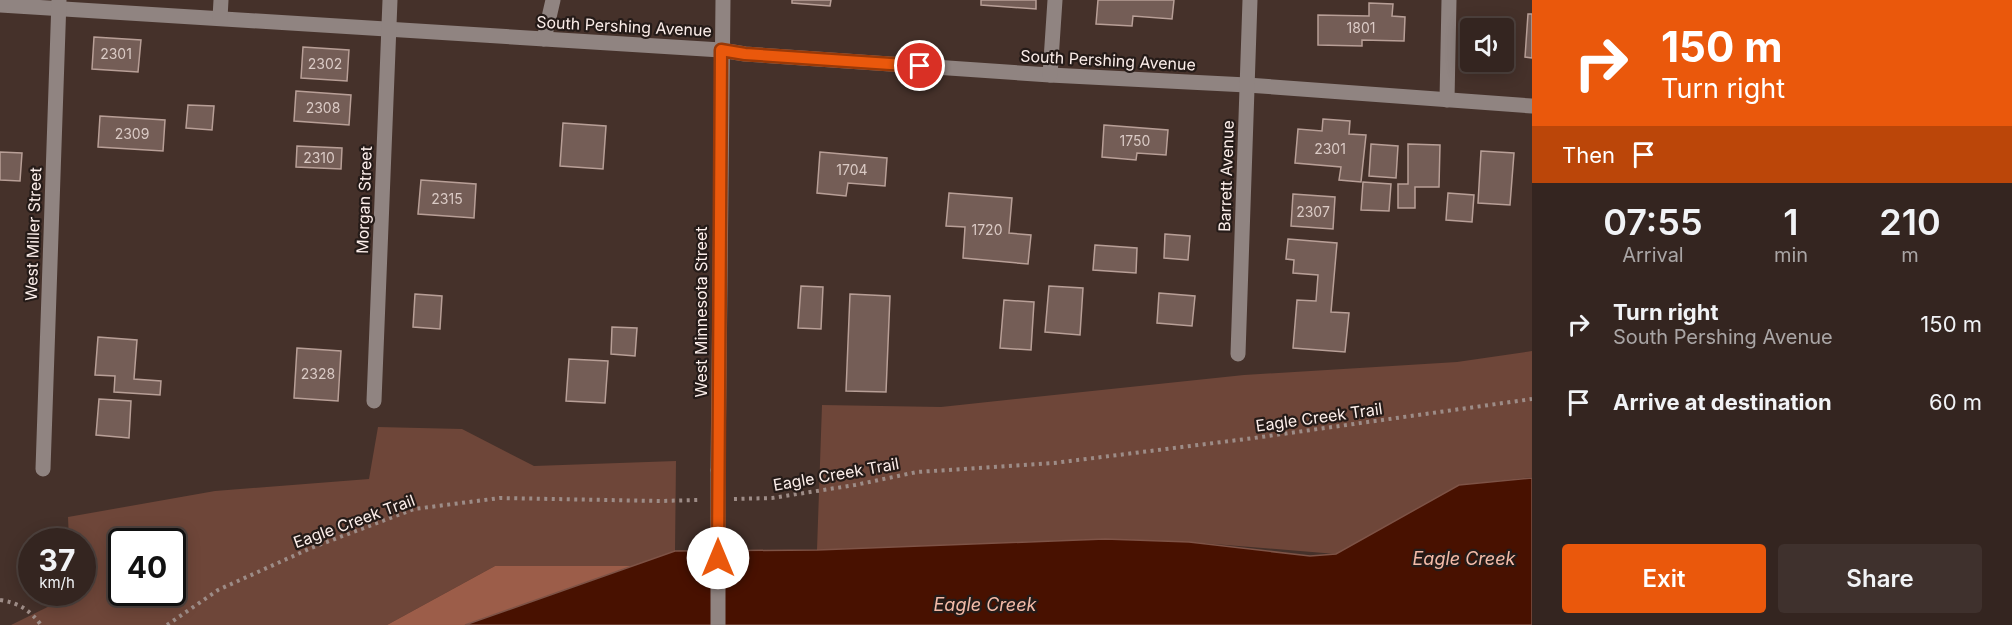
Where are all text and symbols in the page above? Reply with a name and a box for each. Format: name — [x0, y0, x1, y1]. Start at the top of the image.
street label: South Pershing Avenue — [536, 11, 712, 41]
map controls — [1460, 18, 1514, 72]
button: sound — [1460, 18, 1514, 72]
house number: 1801 — [1347, 19, 1375, 36]
text: 150 m — [1661, 21, 1783, 72]
icon: right — [1562, 24, 1640, 102]
pin — [894, 40, 945, 91]
house number: 2301 — [100, 45, 132, 62]
street label: South Pershing Avenue — [1020, 45, 1196, 75]
icon: arrive — [903, 49, 936, 82]
house number: 2302 — [308, 55, 342, 72]
text: Turn right — [1661, 72, 1785, 105]
house number: 2308 — [306, 99, 340, 116]
street label: Barrett Avenue — [1214, 120, 1238, 232]
house number: 2309 — [115, 125, 149, 142]
house number: 1750 — [1120, 132, 1150, 149]
icon: arrive — [1627, 138, 1660, 171]
house number: 2301 — [1314, 140, 1346, 157]
text: Then — [1562, 142, 1615, 168]
street label: Morgan Street — [352, 146, 376, 254]
house number: 2310 — [303, 149, 335, 166]
house number: 1704 — [836, 161, 868, 178]
street label: West Miller Street — [21, 167, 45, 301]
house number: 2315 — [431, 190, 463, 207]
text: 07:55 — [1603, 200, 1703, 244]
text: 1 — [1783, 200, 1799, 244]
text: 210 — [1879, 200, 1941, 244]
house number: 2307 — [1296, 203, 1330, 220]
house number: 1720 — [972, 221, 1003, 238]
street label: West Minnesota Street — [691, 226, 711, 398]
text: Arrival — [1622, 243, 1684, 267]
text: min — [1774, 243, 1808, 267]
text: m — [1901, 243, 1919, 267]
text: Turn right — [1613, 299, 1719, 325]
icon: right — [1562, 308, 1595, 341]
text: 150 m — [1920, 311, 1982, 337]
text: South Pershing Avenue — [1613, 325, 1833, 349]
house number: 2328 — [301, 365, 335, 382]
icon: arrive — [1562, 386, 1595, 419]
text: Arrive at destination — [1613, 389, 1832, 415]
text: 60 m — [1929, 389, 1982, 415]
street label: Eagle Creek Trail — [1254, 398, 1384, 436]
street label: Eagle Creek Trail — [771, 453, 901, 495]
street label: Eagle Creek Trail — [291, 490, 417, 552]
position arrow — [686, 526, 750, 590]
speed limit sign: 40 — [108, 528, 186, 606]
text: 37 — [39, 542, 75, 578]
button: Exit — [1562, 544, 1766, 613]
button: Share — [1778, 544, 1982, 613]
water label: Eagle Creek — [1413, 548, 1517, 569]
text: km/h — [39, 573, 75, 592]
water label: Eagle Creek — [934, 594, 1038, 615]

